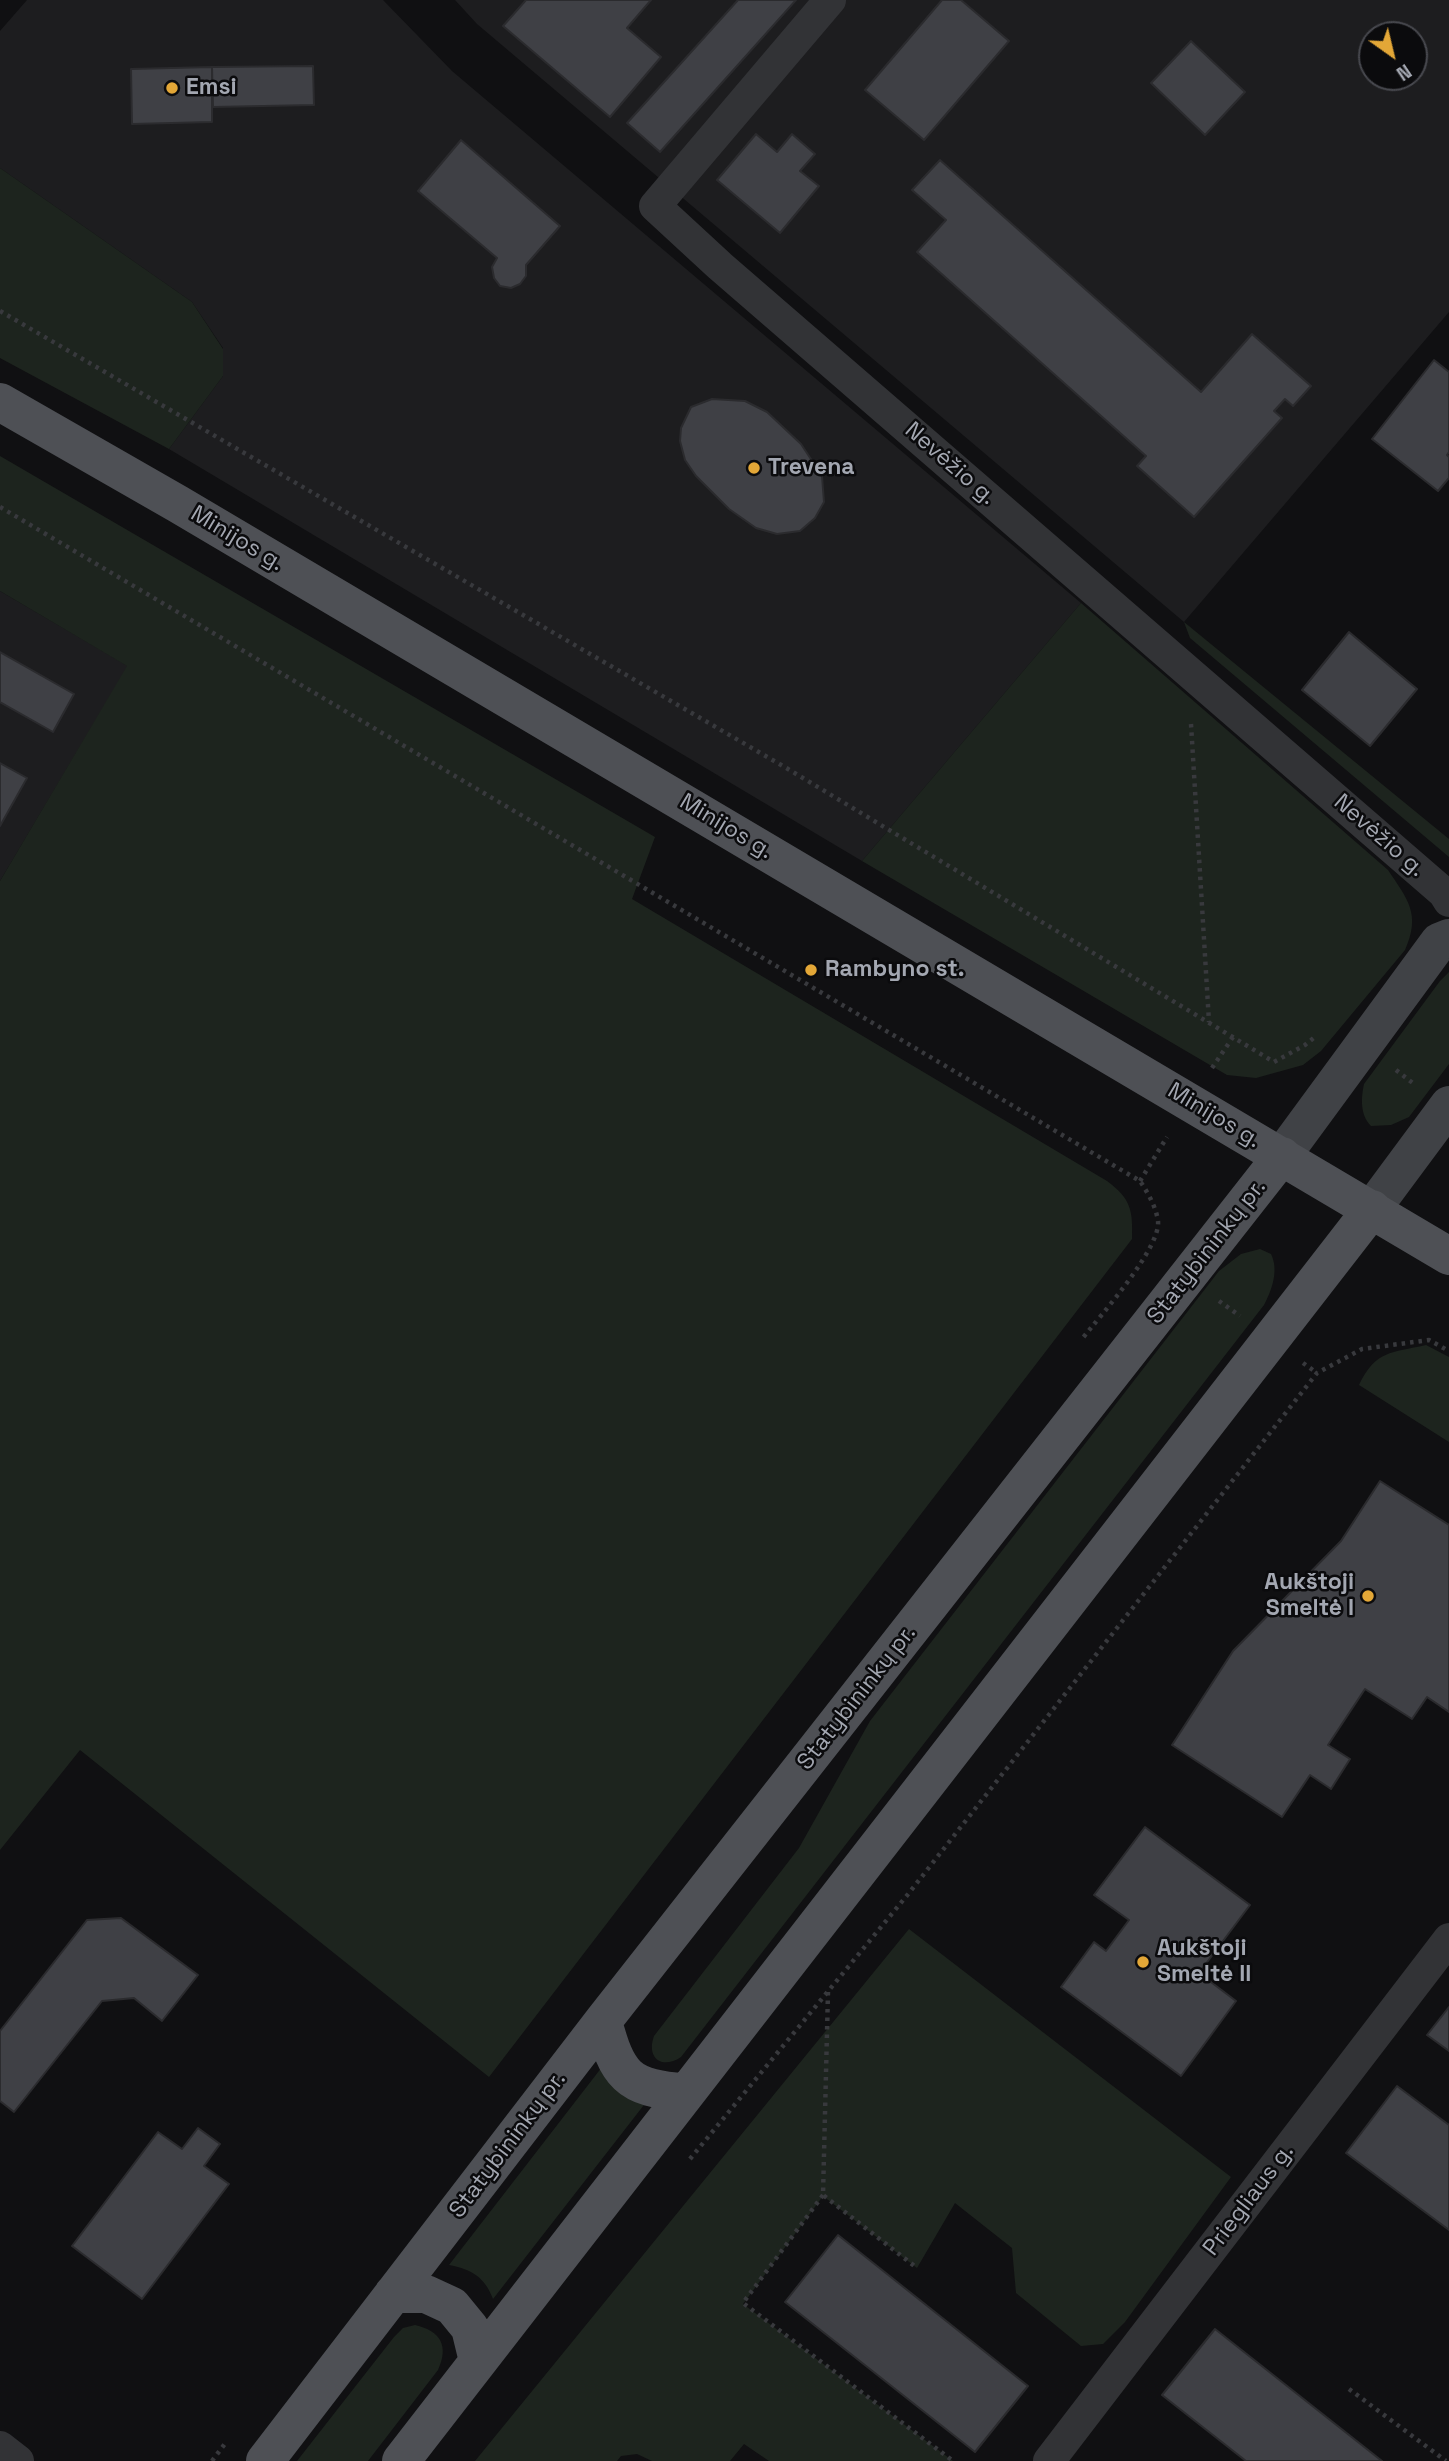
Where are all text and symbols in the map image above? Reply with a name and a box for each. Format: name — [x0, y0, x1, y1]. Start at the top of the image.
north arrow — [1358, 21, 1428, 91]
text: N — [1392, 58, 1416, 86]
place label: Emsi — [186, 74, 237, 102]
marker: Emsi — [164, 80, 180, 96]
street label: Nevėžio g. — [899, 417, 1001, 511]
place label: Trevena — [768, 454, 855, 482]
marker: Trevena — [746, 460, 762, 476]
street label: Minijos g. — [185, 500, 289, 578]
street label: Minijos g. — [674, 788, 778, 866]
street label: Nevėžio g. — [1328, 789, 1430, 883]
place label: Rambyno st. — [825, 956, 965, 984]
marker: Rambyno st. — [803, 962, 819, 978]
street label: Minijos g. — [1162, 1077, 1266, 1155]
street label: Statybininkų pr. — [1142, 1174, 1272, 1330]
place label: Aukštoji Smeltė I — [1264, 1569, 1354, 1623]
marker: Aukštoji Smeltė I — [1360, 1588, 1376, 1604]
street label: Statybininkų pr. — [792, 1620, 922, 1776]
place label: Aukštoji Smeltė II — [1157, 1935, 1251, 1989]
marker: Aukštoji Smeltė II — [1135, 1954, 1151, 1970]
street label: Statybininkų pr. — [444, 2066, 572, 2224]
street label: Priegliaus g. — [1198, 2138, 1300, 2262]

